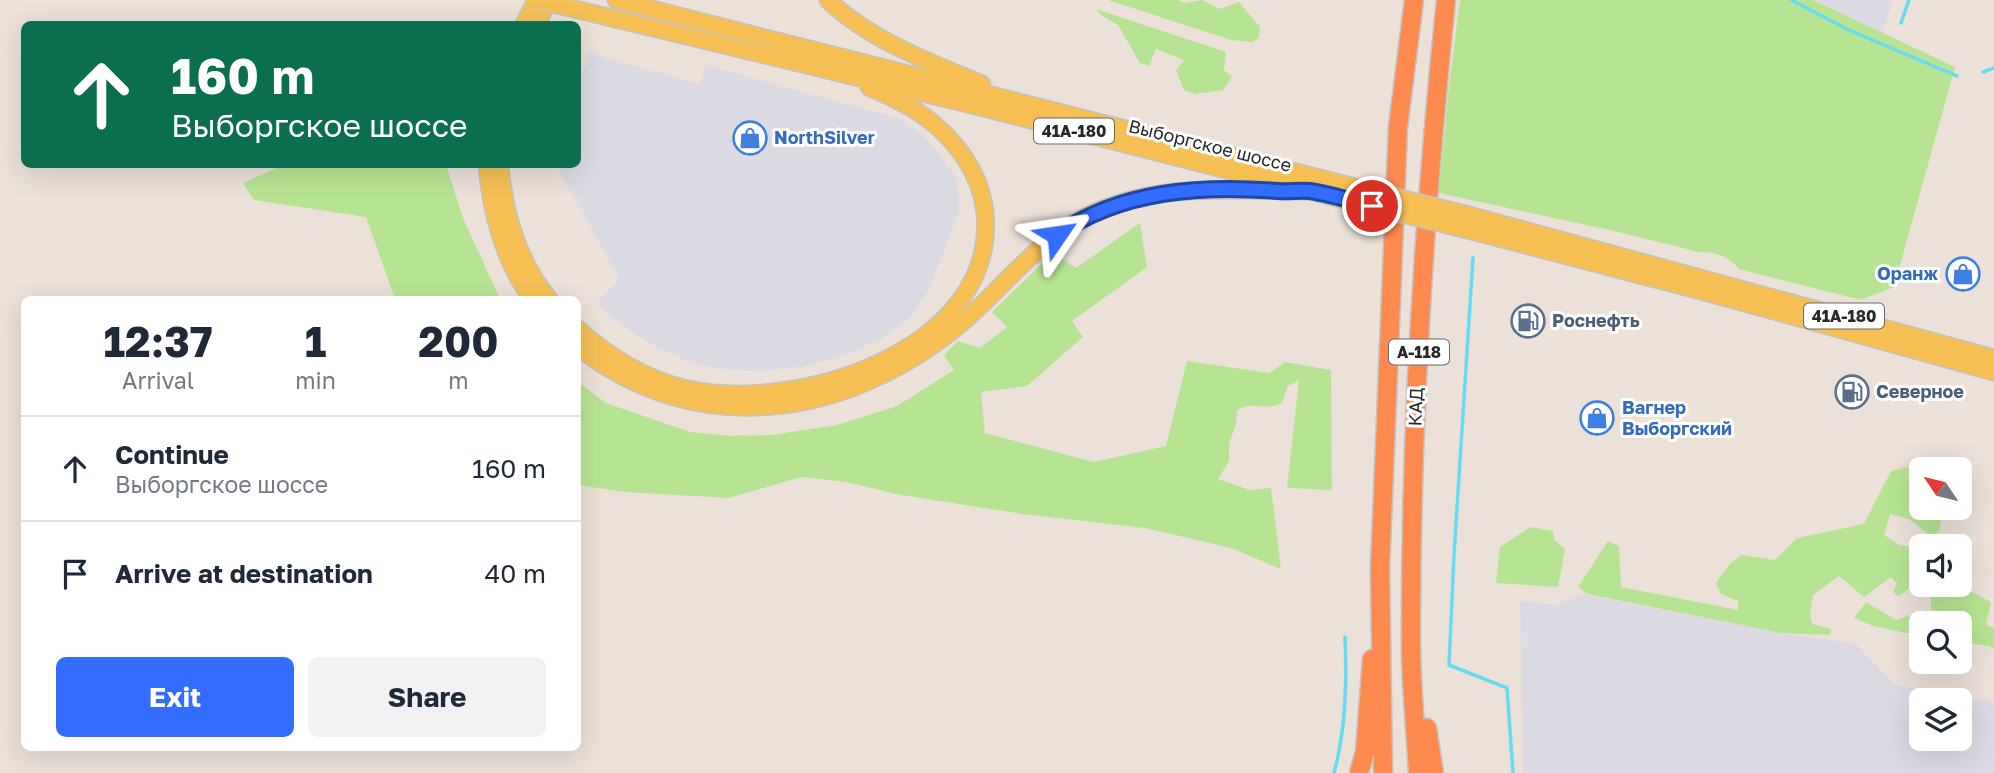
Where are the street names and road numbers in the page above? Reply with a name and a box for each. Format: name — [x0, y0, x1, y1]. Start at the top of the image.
street label: Выборгское шоссе — [1127, 114, 1294, 176]
road number: 41А-180 — [1034, 119, 1114, 144]
road number: 41А-180 — [1804, 304, 1884, 328]
road number: А-118 — [1389, 340, 1449, 364]
street label: КАД — [1403, 387, 1427, 427]

